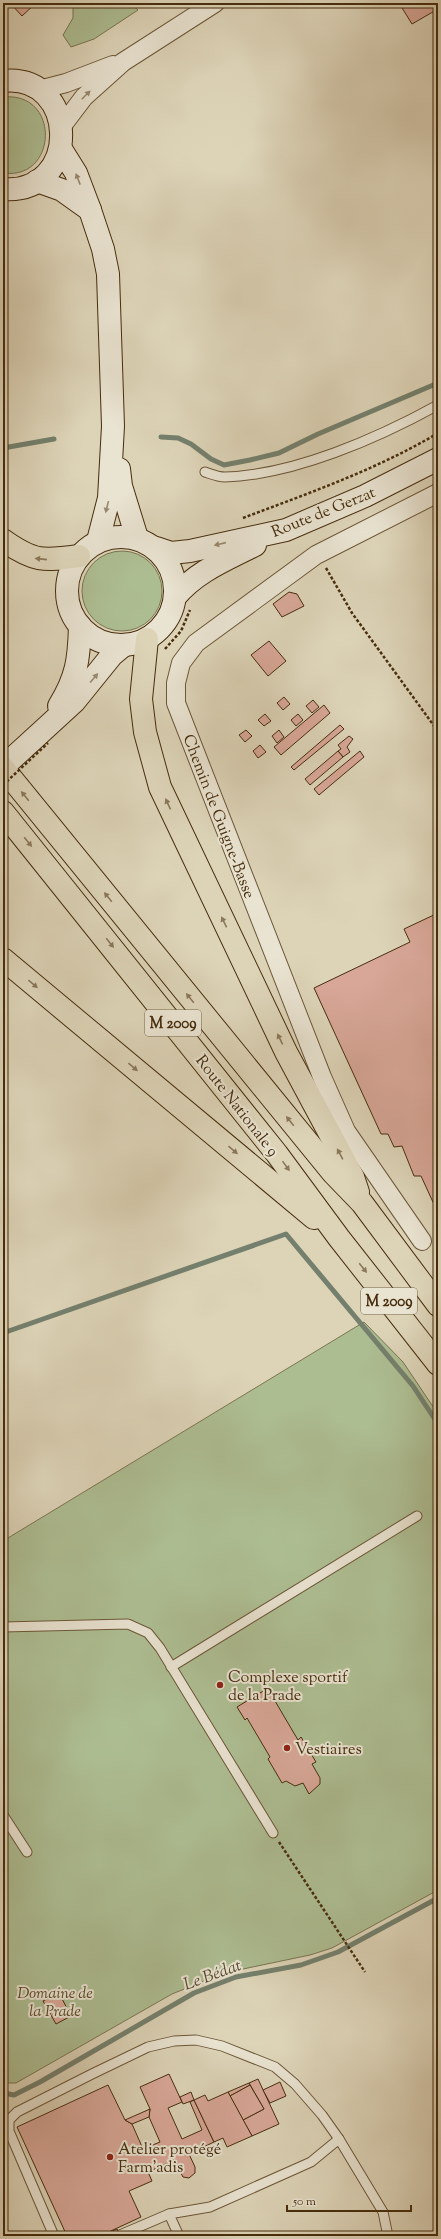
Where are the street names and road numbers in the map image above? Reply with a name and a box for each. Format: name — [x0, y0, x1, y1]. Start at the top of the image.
street label: Route de Gerzat — [268, 482, 380, 545]
street label: Chemin de Guigne-Basse — [176, 731, 260, 902]
road number: M 2009 — [145, 1010, 201, 1036]
street label: Route Nationale 9 — [189, 1051, 283, 1163]
road number: M 2009 — [361, 1288, 417, 1314]

